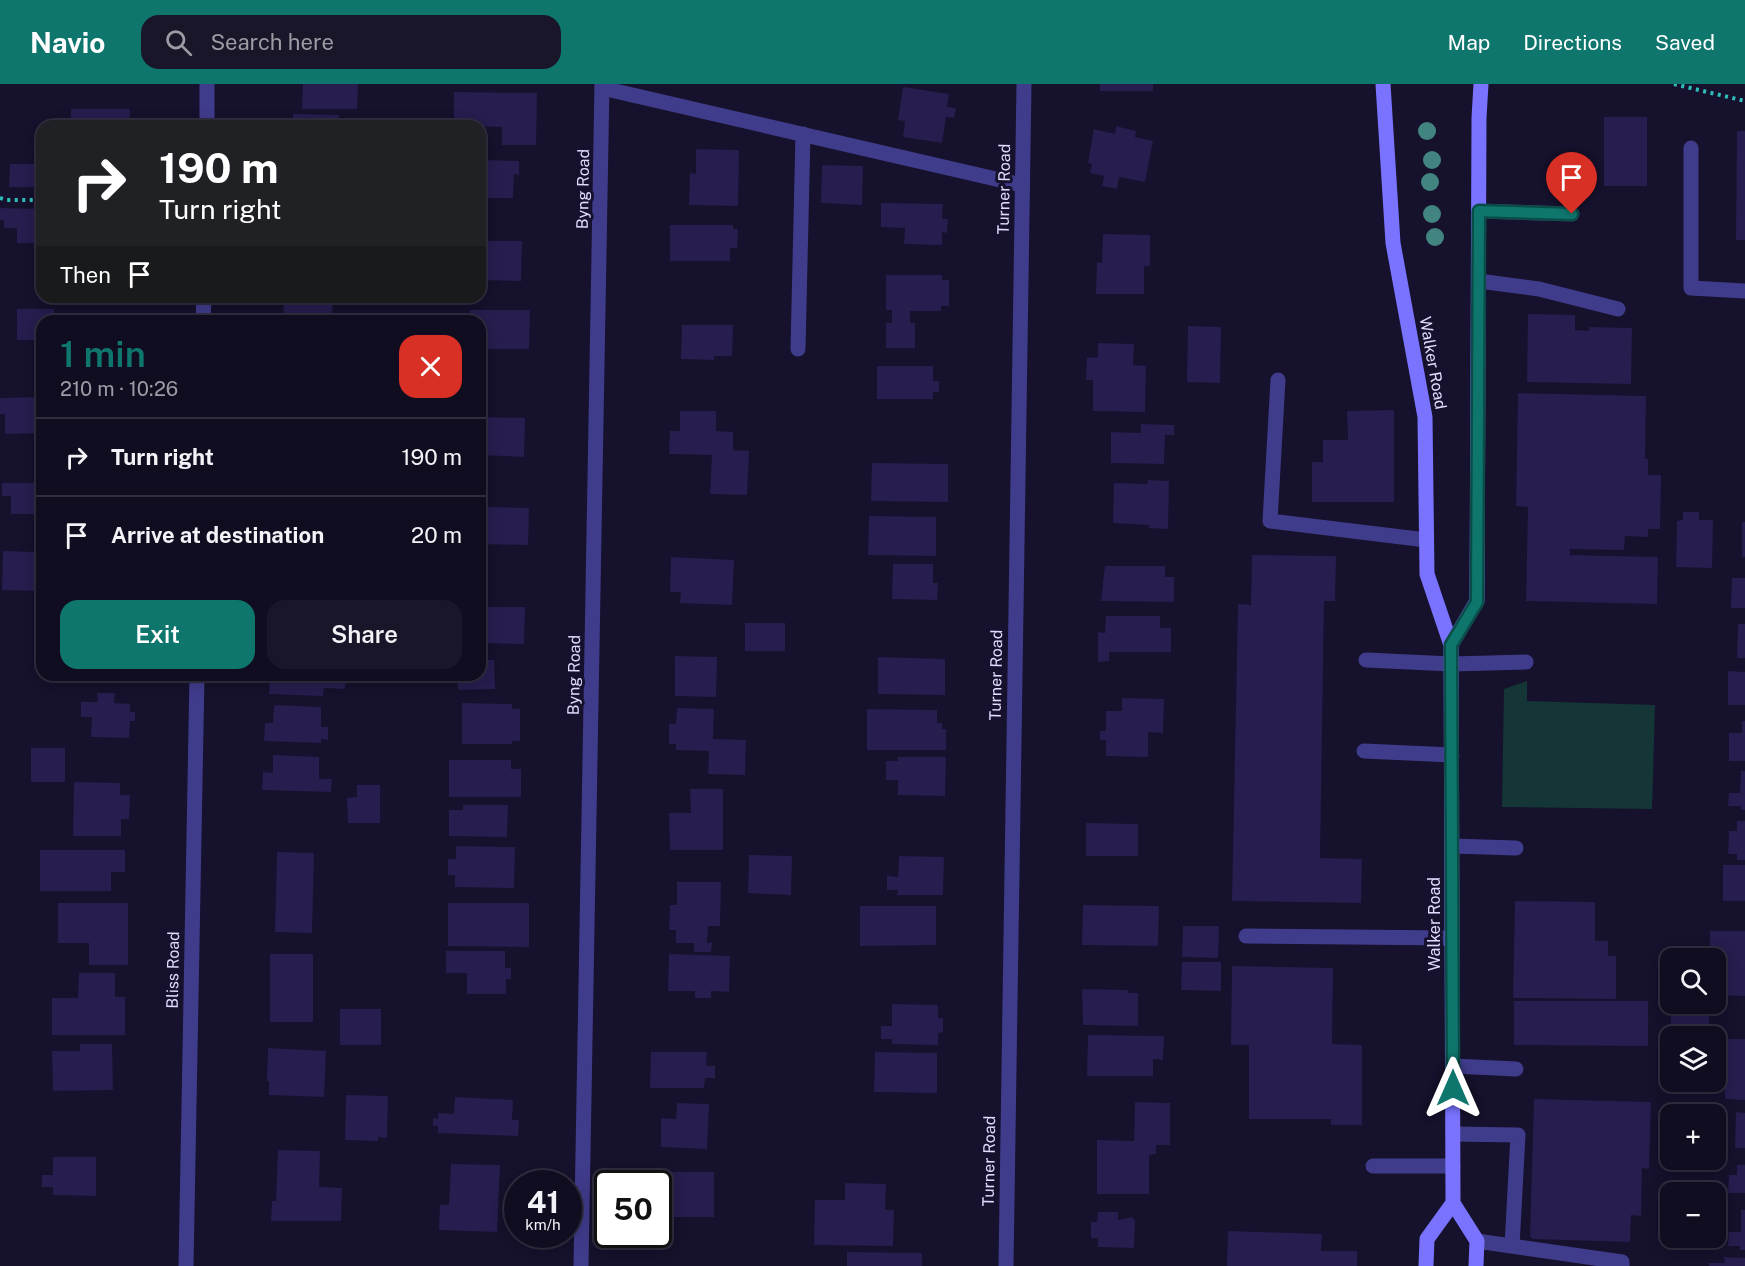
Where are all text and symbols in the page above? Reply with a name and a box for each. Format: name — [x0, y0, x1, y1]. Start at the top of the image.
search box — [141, 15, 561, 69]
text: Navio — [30, 26, 105, 59]
icon: search — [162, 26, 195, 59]
text: Search here — [210, 29, 334, 55]
text: Map — [1448, 30, 1490, 55]
text: Directions — [1523, 30, 1622, 55]
text: Saved — [1655, 30, 1715, 55]
text: 190 m — [159, 143, 279, 192]
icon: right — [60, 144, 138, 222]
street label: Turner Road — [994, 144, 1014, 234]
street label: Byng Road — [573, 149, 593, 229]
pin — [1546, 152, 1597, 214]
icon: arrive — [1555, 161, 1588, 194]
text: Turn right — [159, 193, 282, 225]
icon: arrive — [123, 258, 156, 291]
text: Then — [60, 262, 111, 288]
street label: Walker Road — [1415, 315, 1451, 411]
text: 1 min — [60, 333, 146, 375]
button: close — [399, 335, 462, 398]
text: 210 m · 10:26 — [60, 377, 178, 401]
icon: right — [60, 441, 93, 474]
text: Turn right — [111, 444, 214, 470]
text: 190 m — [402, 444, 462, 470]
icon: arrive — [60, 519, 93, 552]
text: Arrive at destination — [111, 522, 324, 548]
text: 20 m — [411, 522, 462, 548]
button: Exit — [60, 600, 255, 669]
button: Share — [267, 600, 462, 669]
street label: Turner Road — [986, 630, 1006, 720]
street label: Byng Road — [564, 635, 584, 715]
street label: Walker Road — [1425, 877, 1444, 971]
street label: Bliss Road — [163, 931, 183, 1009]
map controls — [1660, 948, 1726, 1248]
button: search — [1660, 948, 1726, 1014]
button: layers — [1660, 1026, 1726, 1092]
position arrow — [1421, 1056, 1485, 1120]
button: + — [1660, 1104, 1726, 1170]
street label: Turner Road — [979, 1116, 999, 1206]
speed limit sign: 50 — [594, 1170, 672, 1248]
button: − — [1660, 1182, 1726, 1248]
text: 41 — [527, 1184, 559, 1220]
text: km/h — [525, 1216, 561, 1233]

